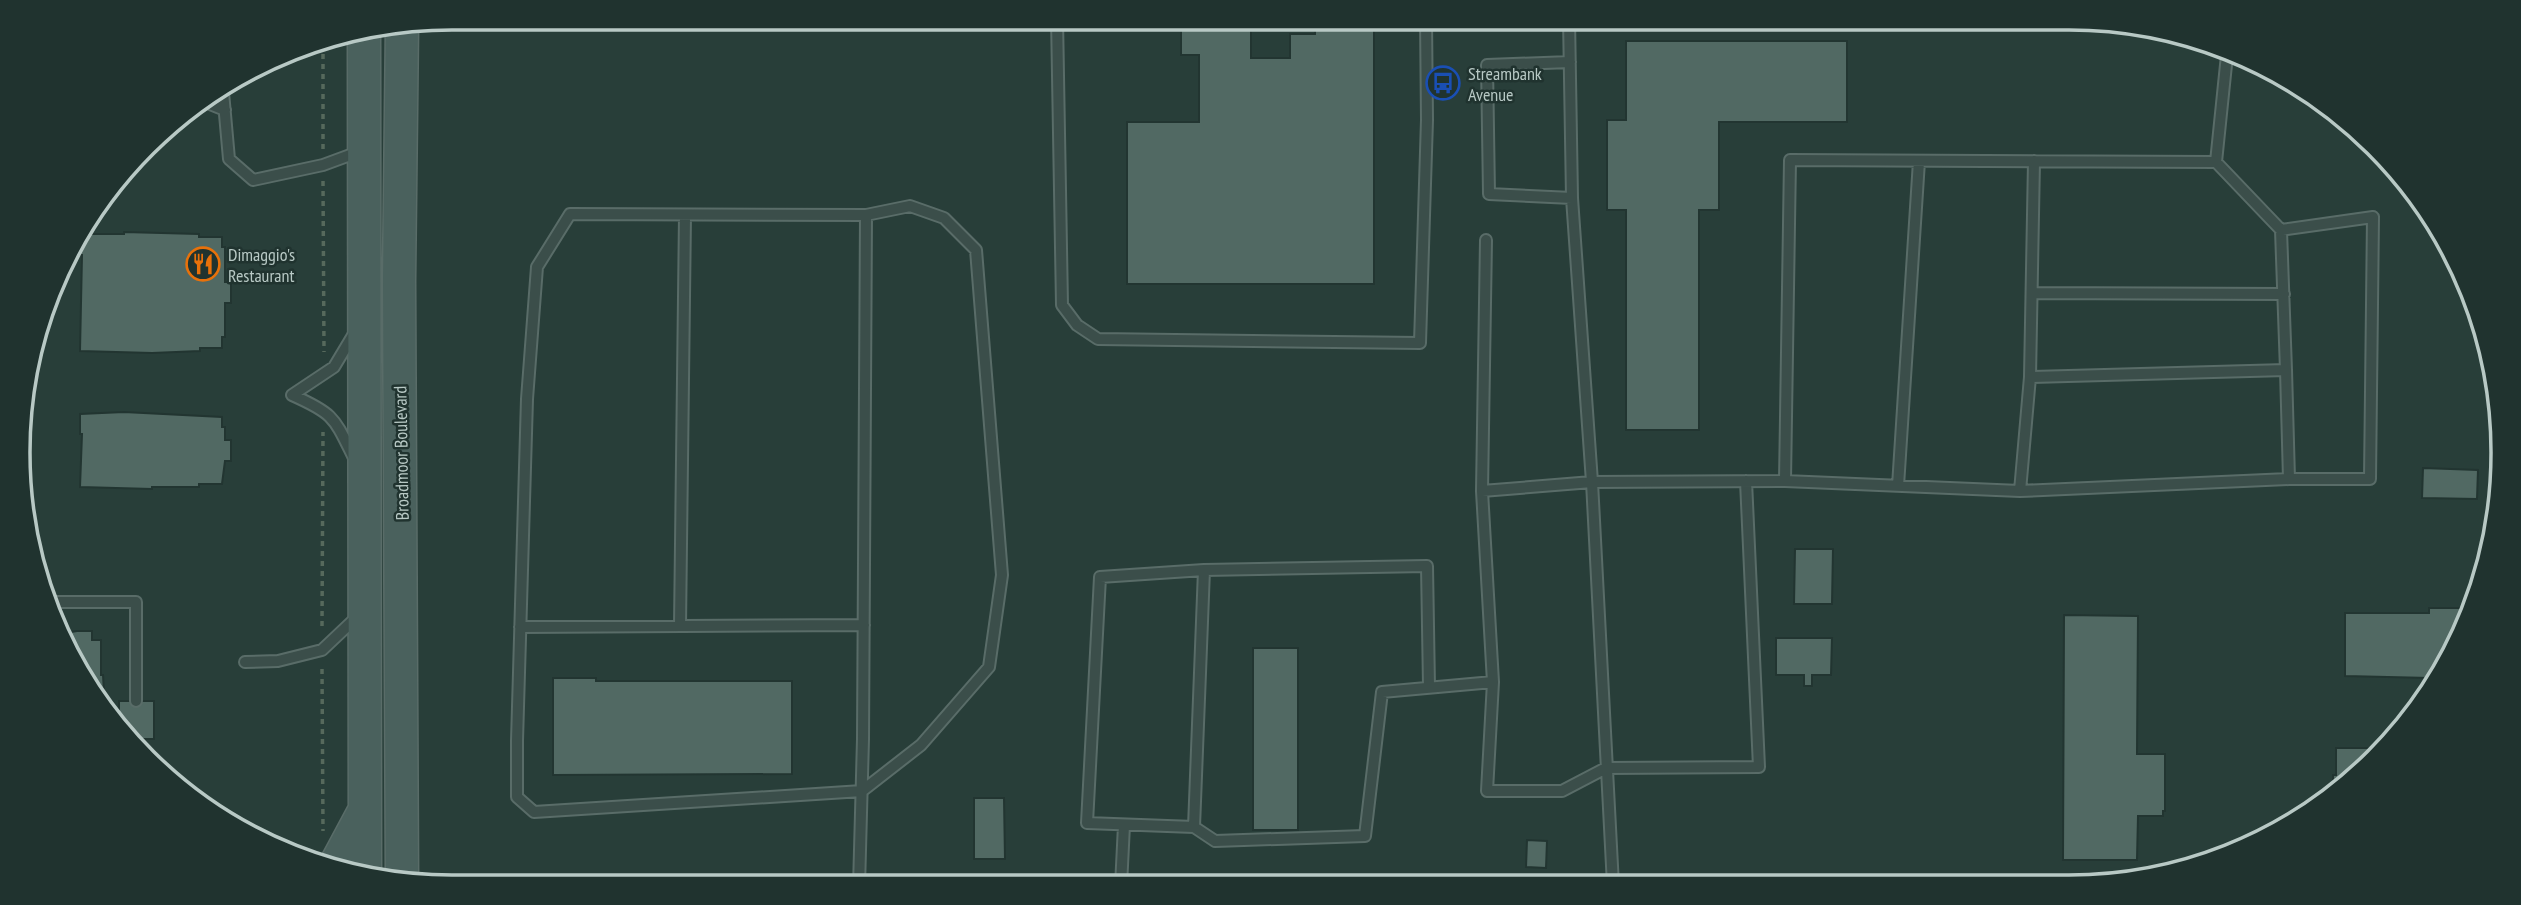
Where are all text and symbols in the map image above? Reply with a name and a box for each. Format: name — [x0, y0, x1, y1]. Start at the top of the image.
place label: Streambank Avenue — [1468, 62, 1542, 106]
bus stop icon: Streambank Avenue — [1424, 64, 1462, 102]
place label: Dimaggio's Restaurant — [228, 243, 295, 287]
restaurant icon: Dimaggio's Restaurant — [184, 245, 222, 283]
street label: Broadmoor Boulevard — [388, 386, 414, 520]

